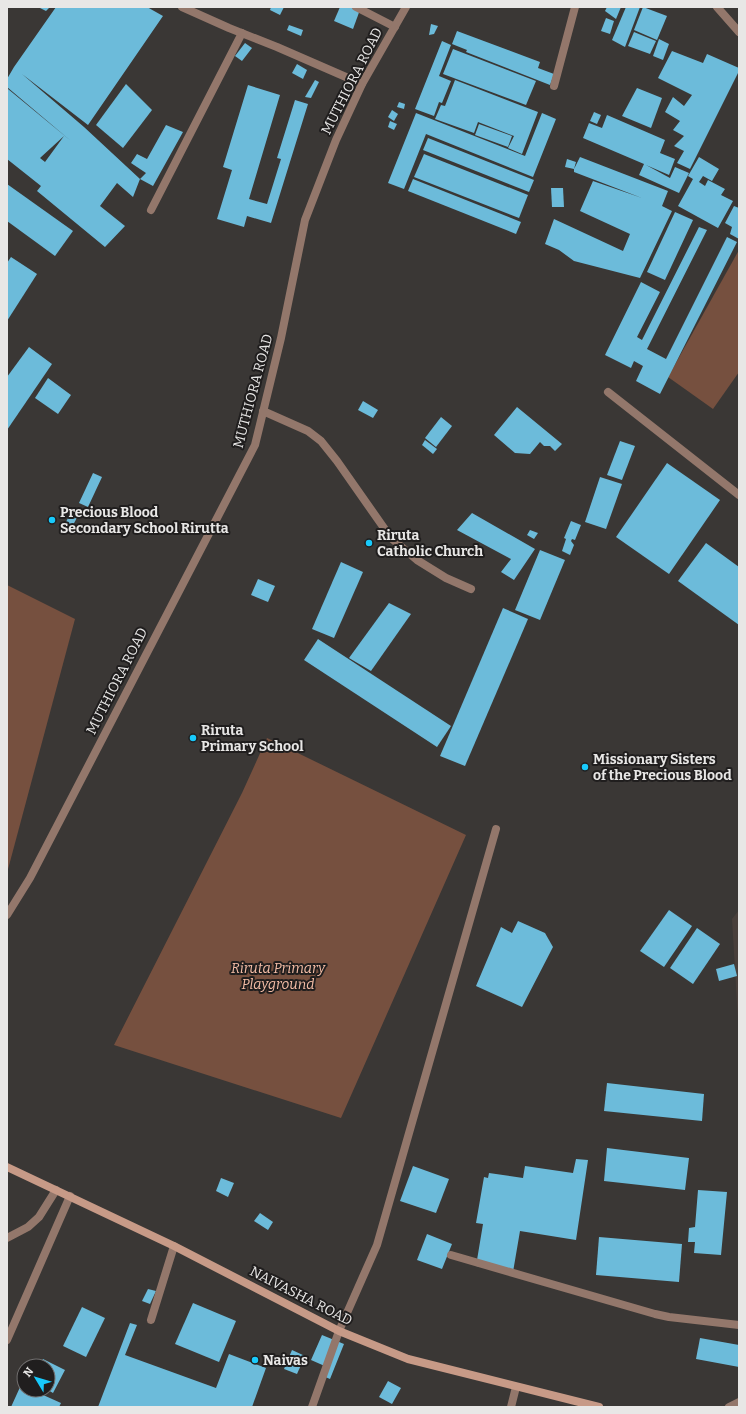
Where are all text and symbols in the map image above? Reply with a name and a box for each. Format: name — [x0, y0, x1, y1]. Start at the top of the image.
street label: MUTHIORA ROAD — [318, 25, 386, 137]
street label: MUTHIORA ROAD — [230, 332, 276, 450]
place label: Precious Blood Secondary School Rirutta — [60, 504, 229, 537]
marker: Precious Blood Secondary School Rirutta — [47, 515, 57, 525]
place label: Riruta Catholic Church — [377, 527, 483, 560]
marker: Riruta Catholic Church — [364, 538, 374, 548]
street label: MUTHIORA ROAD — [83, 625, 151, 737]
place label: Riruta Primary School — [201, 722, 304, 755]
marker: Riruta Primary School — [188, 733, 198, 743]
place label: Missionary Sisters of the Precious Blood — [593, 751, 732, 784]
marker: Missionary Sisters of the Precious Blood — [580, 762, 590, 772]
park label: Riruta Primary Playground — [231, 960, 326, 993]
street label: NAIVASHA ROAD — [247, 1263, 355, 1329]
place label: Naivas — [263, 1352, 308, 1369]
marker: Naivas — [250, 1355, 260, 1365]
north arrow — [16, 1358, 56, 1398]
text: N — [21, 1364, 37, 1380]

